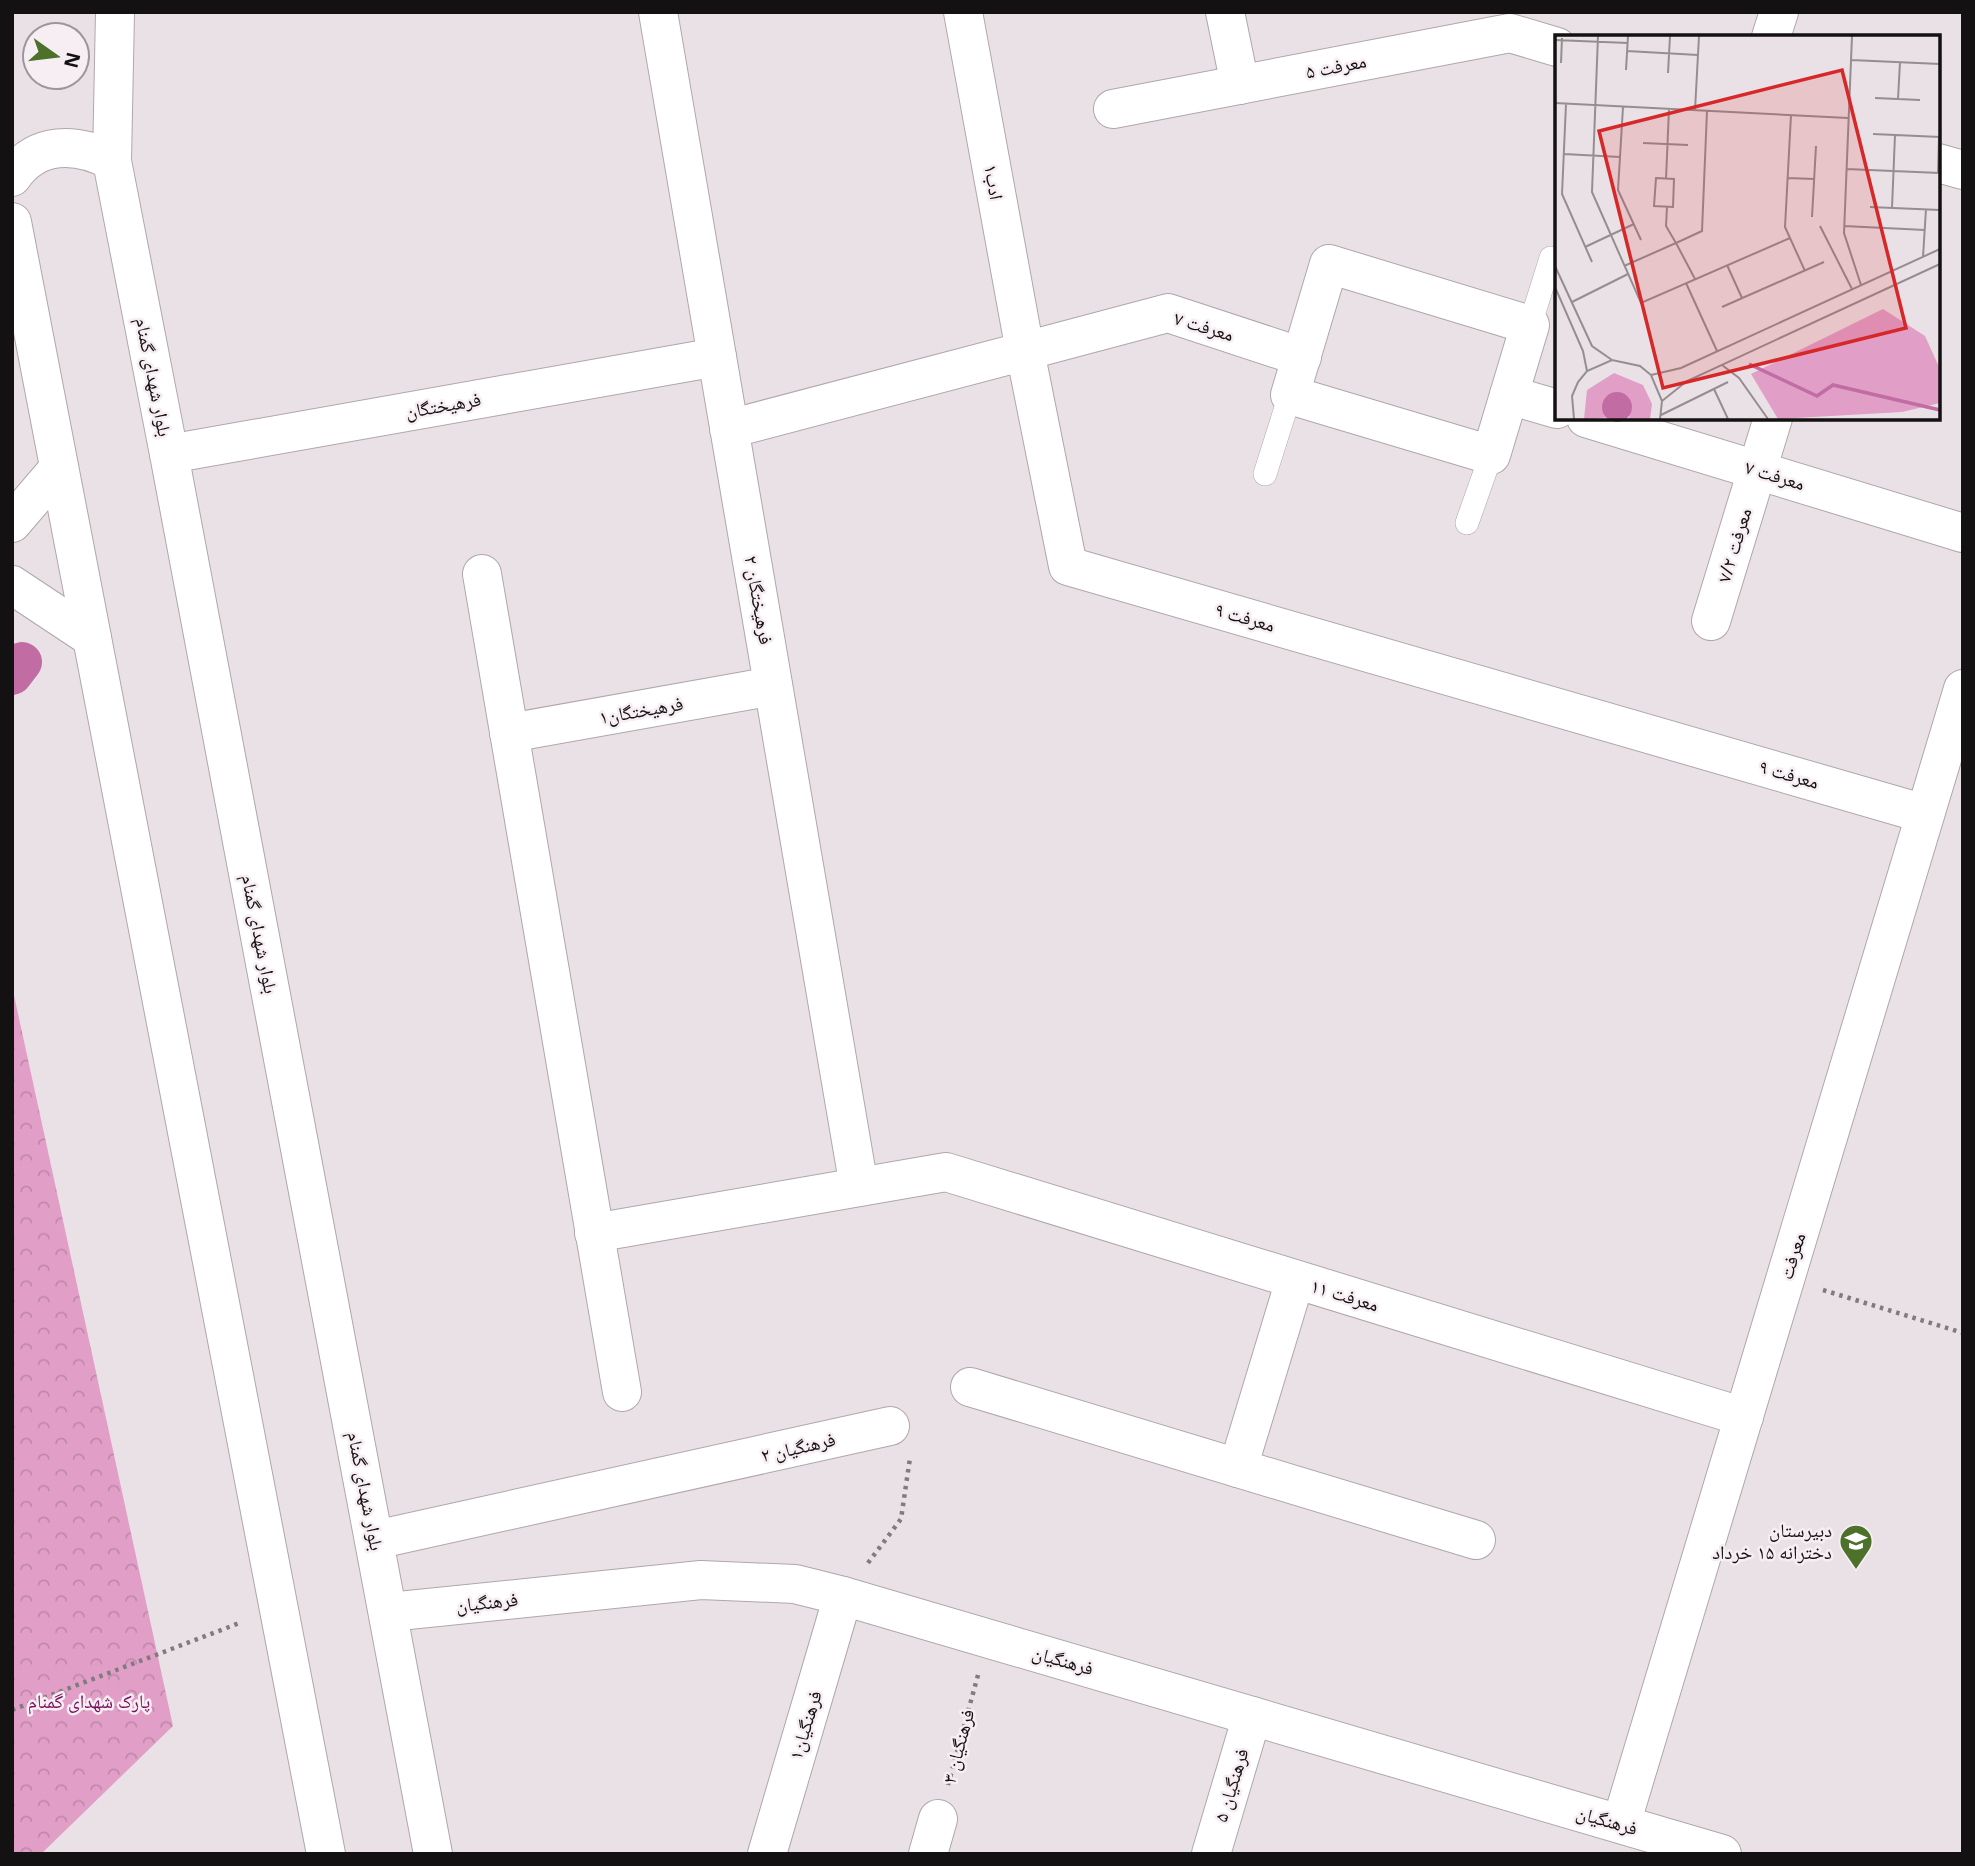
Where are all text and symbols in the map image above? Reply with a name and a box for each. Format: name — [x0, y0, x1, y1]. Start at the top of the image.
north arrow — [21, 21, 91, 91]
inset map — [1555, 35, 1940, 420]
street label: معرفت ۵ — [1303, 47, 1369, 85]
text: N — [58, 49, 87, 71]
street label: ادب۱ — [978, 162, 1010, 202]
street label: معرفت ۷ — [1171, 305, 1237, 347]
street label: بلوار شهدای گمنام — [129, 315, 178, 439]
street label: فرهیختگان — [403, 386, 483, 424]
street label: معرفت ۷ — [1742, 454, 1808, 496]
street label: معرفت ۷/۲ — [1710, 505, 1758, 585]
street label: فرهیختگان ۲ — [738, 554, 780, 646]
street label: معرفت ۹ — [1212, 596, 1278, 638]
street label: فرهیختگان۱ — [597, 690, 685, 730]
street label: معرفت ۹ — [1756, 753, 1822, 795]
street label: بلوار شهدای گمنام — [235, 872, 284, 996]
street label: معرفت — [1773, 1229, 1811, 1283]
street label: معرفت ۱۱ — [1308, 1272, 1382, 1318]
street label: فرهنگیان ۲ — [758, 1426, 838, 1468]
street label: بلوار شهدای گمنام — [341, 1429, 390, 1553]
place label: دبیرستان دخترانه ۱۵ خرداد — [1712, 1517, 1832, 1565]
school or university icon: دبیرستان دخترانه ۱۵ خرداد — [1837, 1522, 1875, 1571]
street label: فرهنگیان — [455, 1586, 519, 1618]
street label: فرهنگیان — [1029, 1639, 1097, 1681]
street label: فرهنگیان۱ — [782, 1687, 828, 1763]
park label: پارک شهدای گمنام — [28, 1688, 150, 1715]
street label: فرهنگیان ۳ — [936, 1706, 980, 1786]
street label: فرهنگیان ۵ — [1207, 1745, 1255, 1825]
street label: فرهنگیان — [1573, 1799, 1641, 1841]

